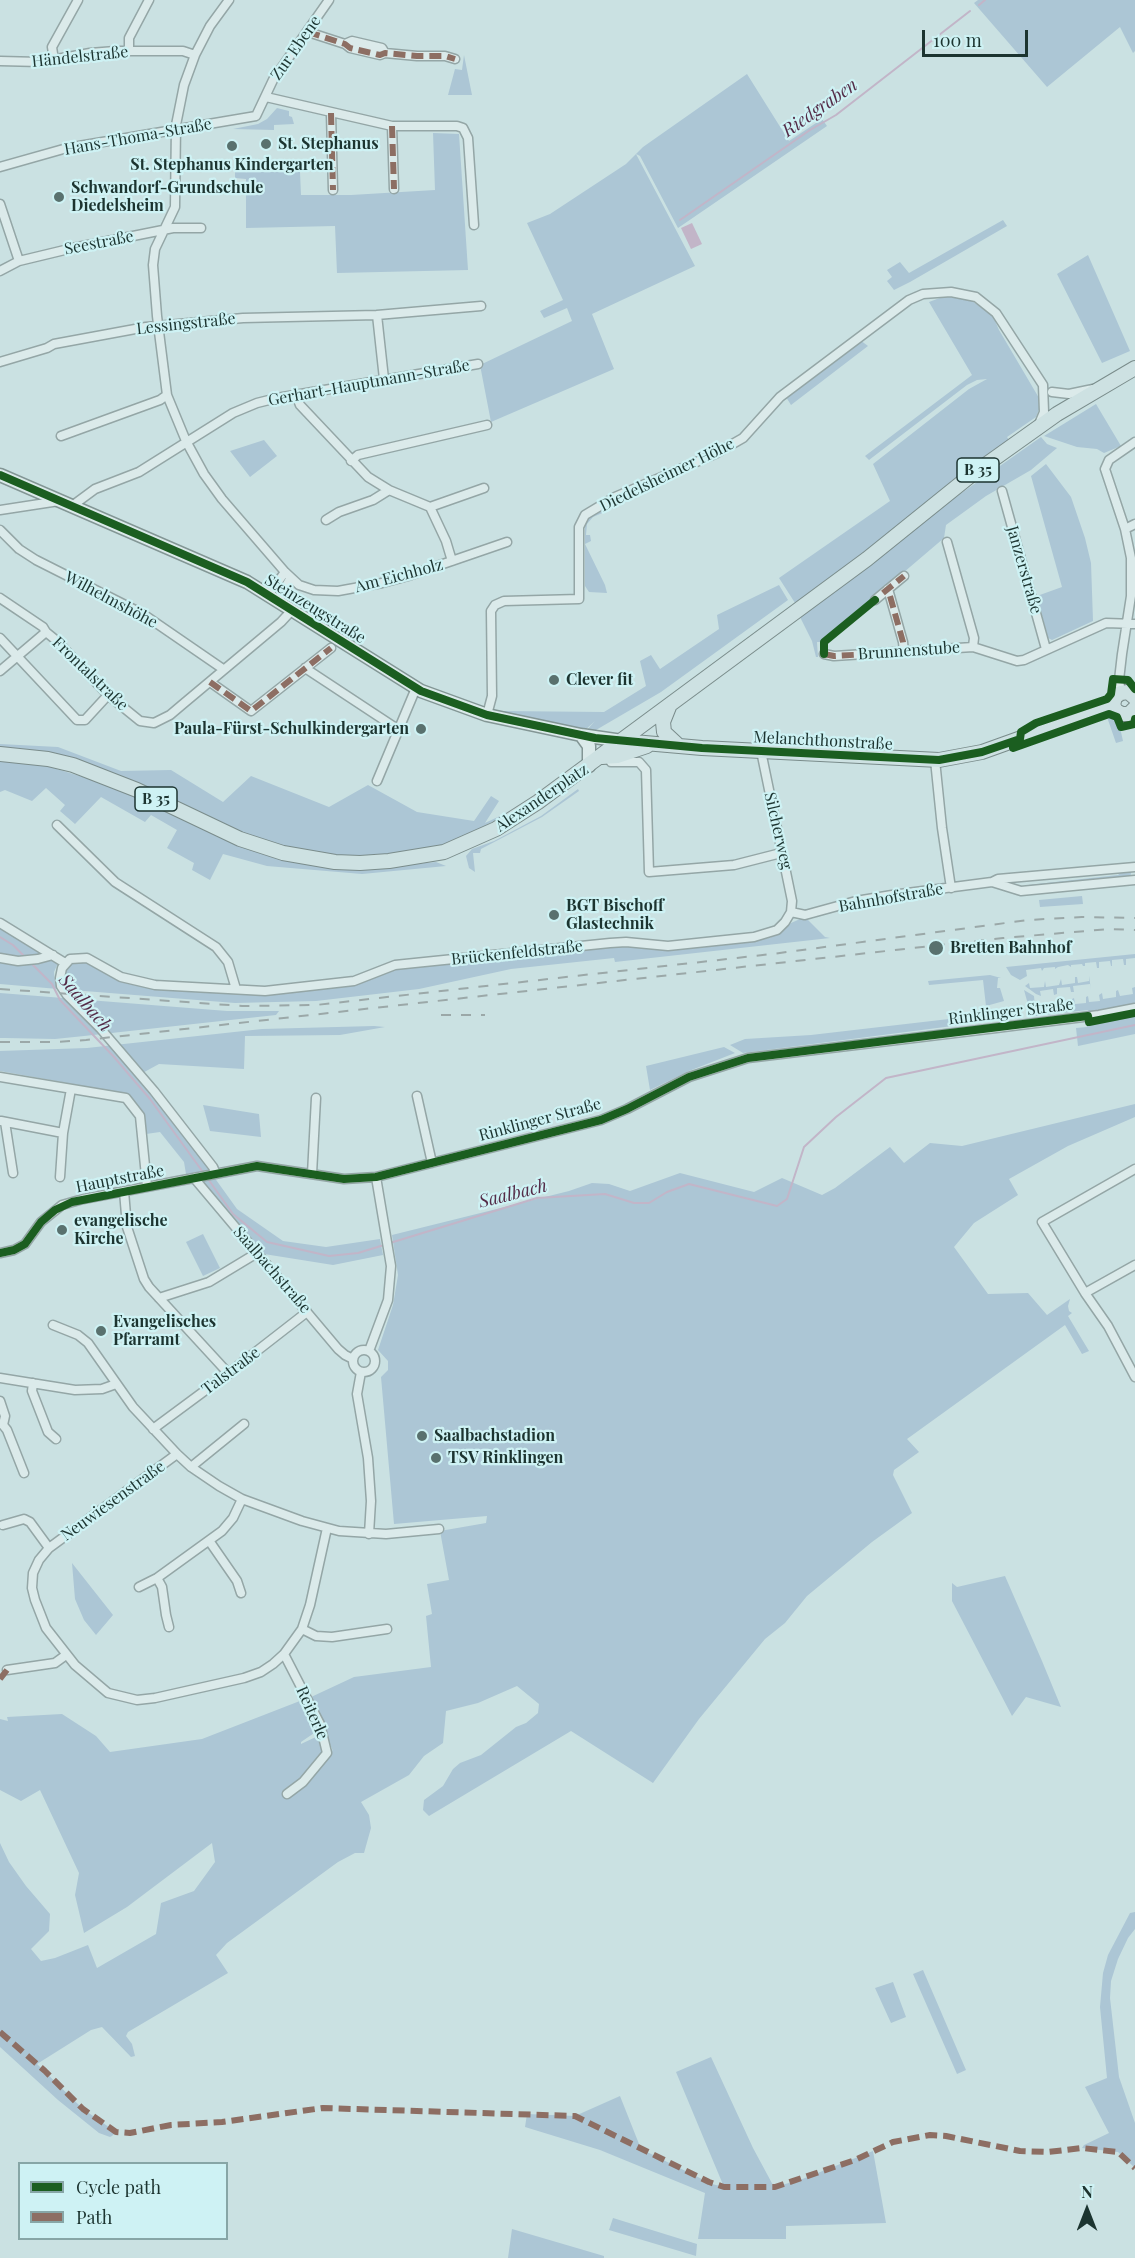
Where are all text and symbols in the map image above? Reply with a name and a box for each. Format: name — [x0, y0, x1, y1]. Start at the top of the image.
street label: Zur Ebene — [267, 12, 325, 84]
scale bar — [925, 18, 1032, 56]
text: 100 m — [933, 28, 982, 52]
street label: Händelstraße — [31, 42, 129, 72]
water label: Riedgraben — [778, 74, 862, 142]
street label: Hans-Thoma-Straße — [63, 115, 213, 159]
place label: St. Stephanus — [278, 134, 379, 154]
marker: St. Stephanus — [259, 137, 273, 151]
marker: St. Stephanus Kindergarten — [225, 139, 239, 153]
place label: St. Stephanus Kindergarten — [130, 155, 334, 175]
place label: Schwandorf-Grundschule Diedelsheim — [71, 178, 263, 216]
marker: Schwandorf-Grundschule Diedelsheim — [52, 190, 66, 204]
street label: Seestraße — [63, 227, 135, 259]
street label: Lessingstraße — [135, 309, 237, 339]
street label: Gerhart-Hauptmann-Straße — [267, 356, 471, 410]
street label: Diedelsheimer Höhe — [597, 434, 737, 516]
road number: B 35 — [957, 458, 999, 482]
street label: Janzerstraße — [1002, 524, 1046, 616]
street label: Am Eichholz — [353, 555, 445, 597]
street label: Wilhelmshöhe — [61, 568, 161, 632]
street label: Steinzeugstraße — [261, 570, 369, 648]
street label: Frontalstraße — [48, 633, 132, 715]
street label: Brunnenstube — [857, 638, 961, 664]
place label: Clever fit — [566, 670, 633, 690]
marker: Clever fit — [547, 673, 561, 687]
place label: Paula-Fürst-Schulkindergarten — [174, 719, 409, 739]
marker: Paula-Fürst-Schulkindergarten — [414, 722, 428, 736]
street label: Melanchthonstraße — [753, 728, 893, 754]
street label: Alexanderplatz — [492, 760, 592, 836]
road number: B 35 — [135, 787, 177, 811]
street label: Silcherweg — [760, 790, 796, 872]
street label: Bahnhofstraße — [837, 879, 945, 917]
place label: BGT Bischoff Glastechnik — [566, 896, 664, 934]
marker: BGT Bischoff Glastechnik — [547, 908, 561, 922]
street label: Brückenfeldstraße — [450, 937, 584, 969]
place label: Bretten Bahnhof — [950, 938, 1071, 958]
marker: Bretten Bahnhof — [927, 939, 945, 957]
water label: Saalbach — [54, 970, 116, 1036]
street label: Rinklinger Straße — [947, 995, 1075, 1029]
street label: Rinklinger Straße — [477, 1094, 603, 1146]
street label: Hauptstraße — [74, 1161, 166, 1197]
water label: Saalbach — [477, 1175, 549, 1213]
place label: evangelische Kirche — [74, 1211, 168, 1249]
marker: evangelische Kirche — [55, 1223, 69, 1237]
street label: Saalbachstraße — [229, 1223, 315, 1317]
place label: Evangelisches Pfarramt — [113, 1312, 216, 1350]
marker: Evangelisches Pfarramt — [94, 1324, 108, 1338]
street label: Talstraße — [198, 1343, 264, 1399]
place label: Saalbachstadion — [434, 1426, 555, 1446]
marker: Saalbachstadion — [415, 1429, 429, 1443]
place label: TSV Rinklingen — [448, 1448, 563, 1468]
marker: TSV Rinklingen — [429, 1451, 443, 1465]
street label: Neuwiesenstraße — [57, 1457, 169, 1545]
street label: Reiterle — [292, 1683, 332, 1743]
legend — [18, 2162, 228, 2240]
text: Cycle path — [76, 2175, 161, 2199]
north arrow — [1057, 2180, 1117, 2240]
text: N — [1081, 2181, 1093, 2202]
text: Path — [76, 2205, 112, 2229]

